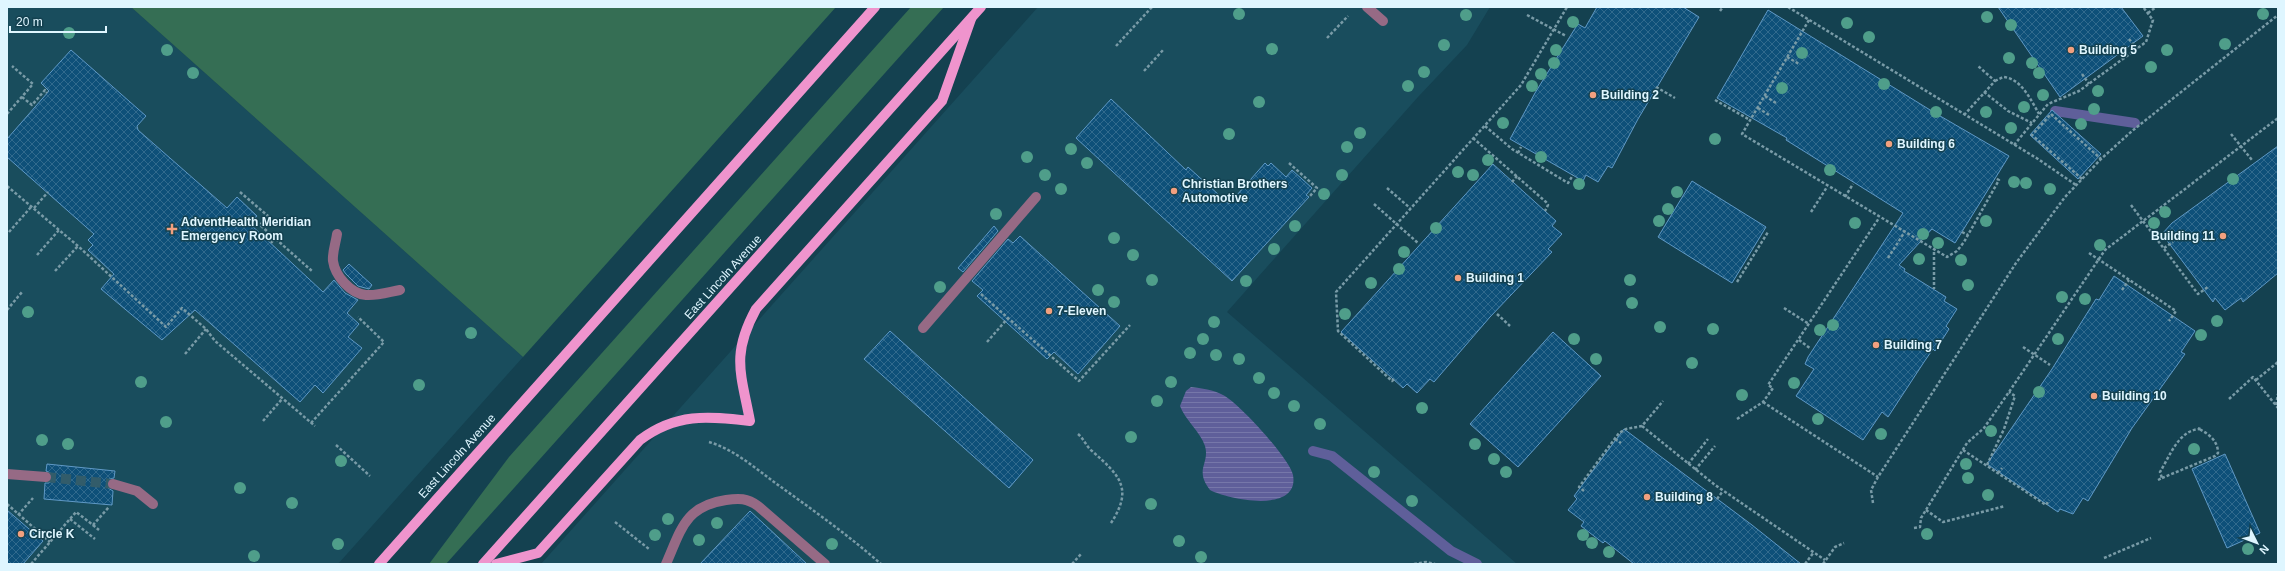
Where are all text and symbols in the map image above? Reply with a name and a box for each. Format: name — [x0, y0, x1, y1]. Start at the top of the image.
scale bar — [10, 8, 106, 34]
text: 20 m — [16, 15, 43, 29]
place label: Building 5 — [2079, 43, 2137, 57]
marker: Building 5 — [2066, 45, 2076, 55]
place label: Building 2 — [1601, 88, 1659, 102]
marker: Building 2 — [1588, 90, 1598, 100]
place label: Building 6 — [1897, 137, 1955, 151]
marker: Building 6 — [1884, 139, 1894, 149]
place label: Christian Brothers Automotive — [1182, 177, 1288, 205]
marker: Christian Brothers Automotive — [1169, 186, 1179, 196]
place label: AdventHealth Meridian Emergency Room — [181, 215, 311, 243]
marker: AdventHealth Meridian Emergency Room — [166, 223, 178, 235]
place label: Building 11 — [2151, 229, 2215, 243]
marker: Building 11 — [2218, 231, 2228, 241]
street label: East Lincoln Avenue — [681, 232, 765, 322]
place label: Building 1 — [1466, 271, 1524, 285]
marker: Building 1 — [1453, 273, 1463, 283]
place label: 7-Eleven — [1057, 304, 1106, 318]
marker: 7-Eleven — [1044, 306, 1054, 316]
place label: Building 7 — [1884, 338, 1942, 352]
marker: Building 7 — [1871, 340, 1881, 350]
place label: Building 10 — [2102, 389, 2167, 403]
marker: Building 10 — [2089, 391, 2099, 401]
street label: East Lincoln Avenue — [415, 411, 499, 501]
place label: Building 8 — [1655, 490, 1713, 504]
marker: Building 8 — [1642, 492, 1652, 502]
north arrow — [2237, 523, 2277, 563]
place label: Circle K — [29, 527, 75, 541]
marker: Circle K — [16, 529, 26, 539]
text: N — [2257, 543, 2272, 557]

